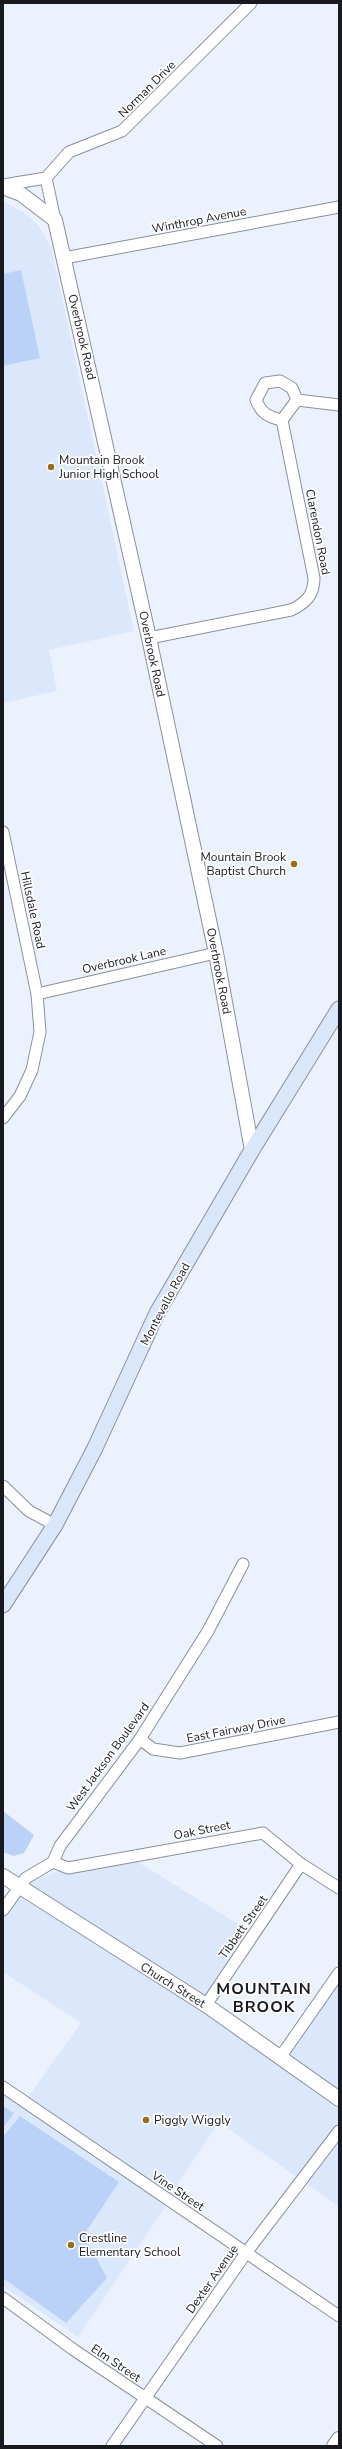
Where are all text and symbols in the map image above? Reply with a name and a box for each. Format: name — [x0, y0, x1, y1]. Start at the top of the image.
street label: Norman Drive — [115, 57, 179, 121]
street label: Winthrop Avenue — [151, 203, 247, 237]
street label: Overbrook Road — [64, 293, 100, 381]
place label: Mountain Brook Junior High School — [58, 452, 159, 482]
marker: Mountain Brook Junior High School — [46, 462, 56, 472]
street label: Clarendon Road — [302, 488, 334, 576]
street label: Overbrook Road — [135, 610, 169, 698]
place label: Mountain Brook Baptist Church — [201, 849, 287, 879]
marker: Mountain Brook Baptist Church — [289, 859, 299, 869]
street label: Hillsdale Road — [17, 870, 49, 950]
street label: Overbrook Road — [203, 927, 235, 1015]
street label: Overbrook Lane — [80, 943, 168, 977]
street label: Montevallo Road — [136, 1260, 194, 1348]
street label: West Jackson Boulevard — [63, 1699, 153, 1815]
street label: East Fairway Drive — [185, 1712, 287, 1746]
street label: Oak Street — [172, 1817, 232, 1843]
street label: Tibbett Street — [215, 1891, 271, 1962]
street label: Church Street — [137, 1959, 209, 2012]
district label: MOUNTAIN BROOK — [216, 1978, 312, 2018]
place label: Piggly Wiggly — [154, 2112, 232, 2128]
marker: Piggly Wiggly — [141, 2115, 151, 2125]
street label: Vine Street — [148, 2167, 208, 2215]
place label: Crestline Elementary School — [79, 2230, 181, 2260]
marker: Crestline Elementary School — [66, 2240, 76, 2250]
street label: Dexter Avenue — [182, 2242, 242, 2316]
street label: Elm Street — [88, 2341, 145, 2386]

